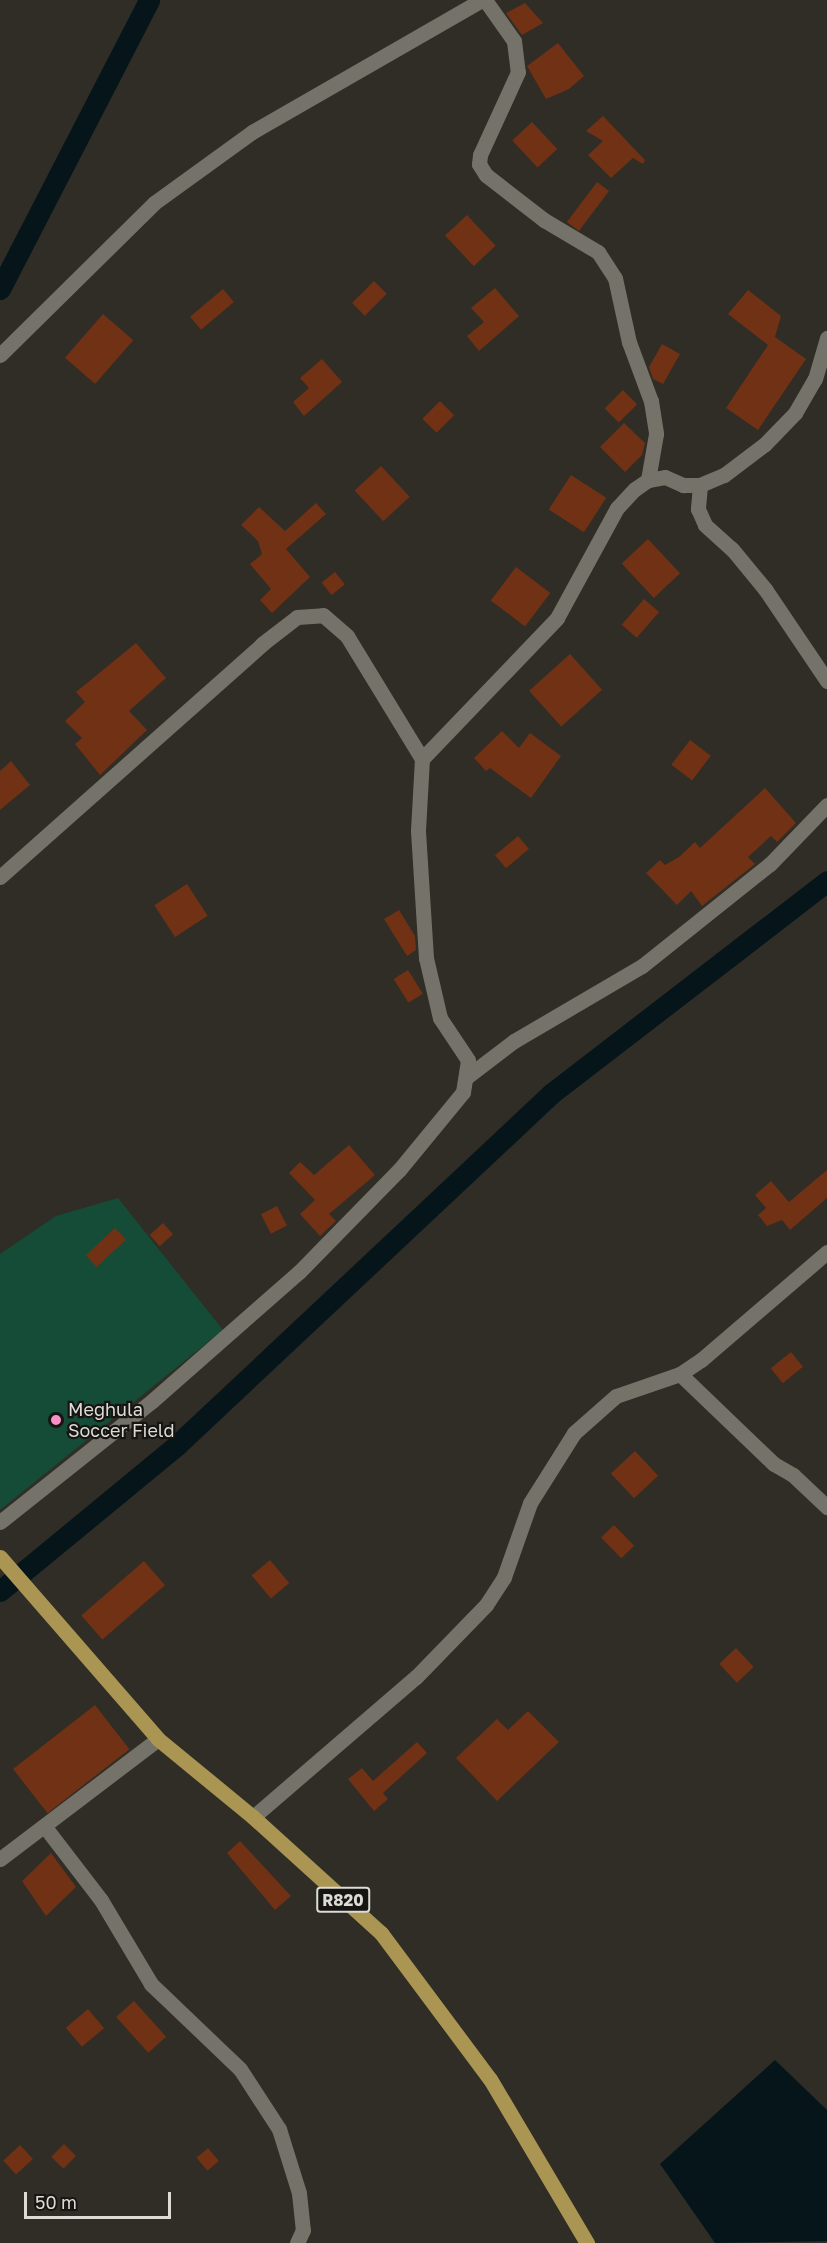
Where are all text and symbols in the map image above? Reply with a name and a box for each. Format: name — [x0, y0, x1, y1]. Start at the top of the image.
place label: Meghula Soccer Field — [68, 1399, 175, 1442]
marker: Meghula Soccer Field — [49, 1413, 63, 1427]
road number: R820 — [316, 1887, 370, 1913]
scale bar — [27, 2180, 174, 2218]
text: 50 m — [35, 2191, 77, 2213]

